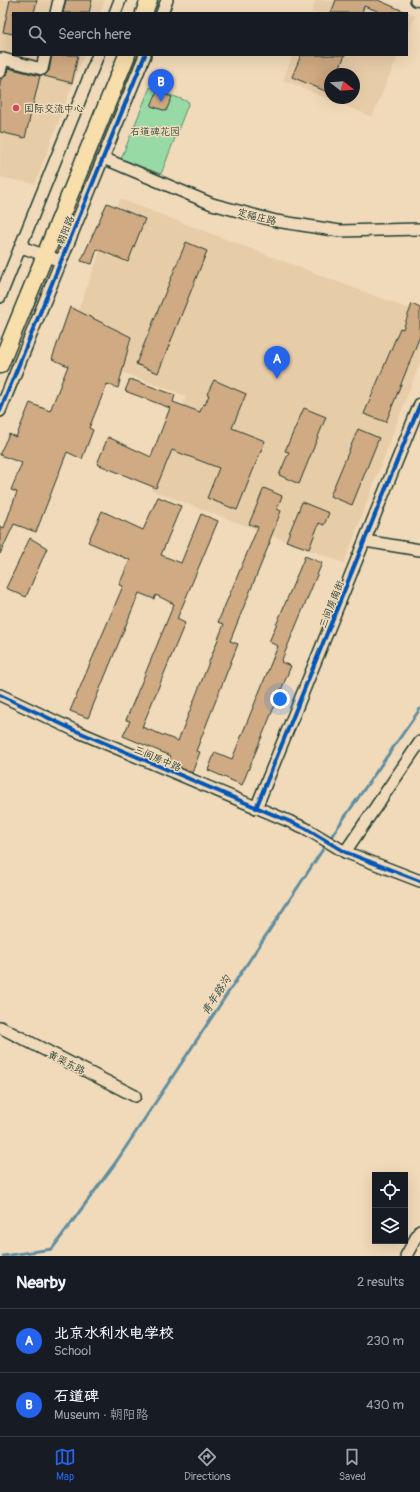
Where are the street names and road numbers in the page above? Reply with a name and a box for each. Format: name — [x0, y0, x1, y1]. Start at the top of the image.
street label: 定福庄路 — [236, 206, 278, 228]
street label: 朝阳路 — [55, 214, 77, 247]
street label: 三间房南街 — [317, 579, 347, 630]
street label: 三间房中路 — [132, 744, 183, 774]
street label: 黄渠东路 — [46, 1048, 87, 1077]

